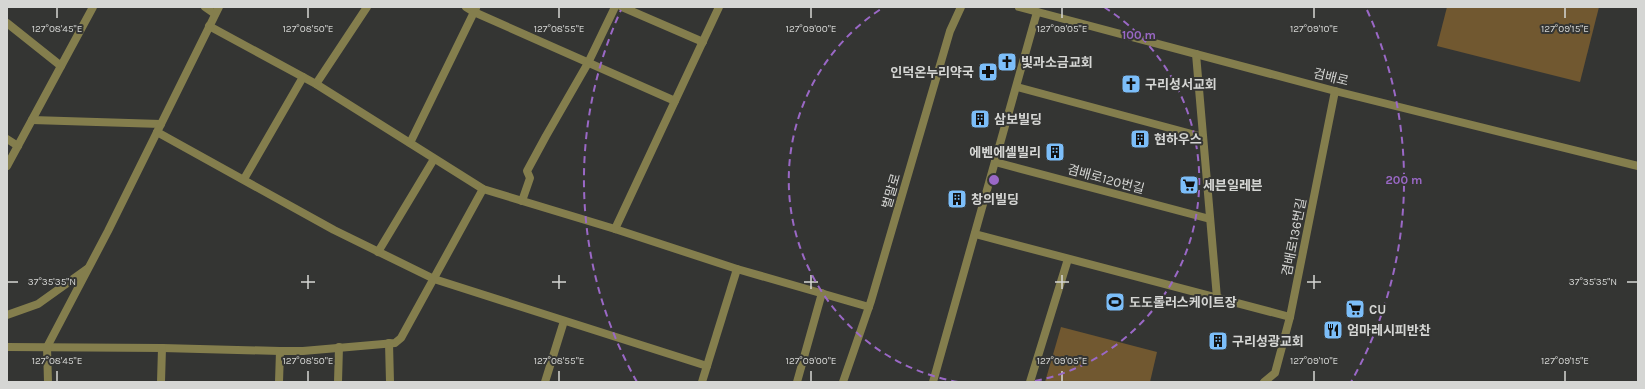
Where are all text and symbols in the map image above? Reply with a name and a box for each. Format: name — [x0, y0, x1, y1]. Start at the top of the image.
text: 127°08'45"E — [32, 23, 82, 35]
text: 127°08'50"E — [283, 23, 333, 35]
text: 127°08'55"E — [534, 23, 584, 35]
text: 127°09'00"E — [786, 23, 836, 35]
text: 127°09'05"E — [1037, 23, 1087, 35]
text: 127°09'10"E — [1290, 23, 1338, 35]
text: 127°09'15"E — [1541, 23, 1589, 35]
text: 100 m — [1122, 28, 1156, 42]
church icon: 빛과소금교회 — [996, 51, 1018, 73]
place label: 빛과소금교회 — [1021, 55, 1093, 70]
pharmacy icon: 인덕온누리약국 — [977, 61, 999, 83]
place label: 인덕온누리약국 — [890, 65, 974, 80]
street label: 검배로 — [1312, 65, 1350, 89]
church icon: 구리성서교회 — [1120, 73, 1142, 95]
place label: 구리성서교회 — [1145, 77, 1217, 92]
building icon: 삼보빌딩 — [969, 108, 991, 130]
place label: 삼보빌딩 — [994, 112, 1042, 127]
building icon: 현하우스 — [1129, 128, 1151, 150]
place label: 현하우스 — [1154, 132, 1202, 147]
building icon: 에벤에셀빌리 — [1044, 141, 1066, 163]
place label: 에벤에셀빌리 — [969, 145, 1041, 160]
street label: 겸배로120번길 — [1066, 161, 1146, 197]
street label: 벌말로 — [879, 172, 903, 210]
centre of rings — [987, 173, 1001, 187]
text: 200 m — [1386, 173, 1422, 187]
supermarket icon: 세븐일레븐 — [1178, 174, 1200, 196]
place label: 세븐일레븐 — [1203, 178, 1263, 193]
building icon: 창의빌딩 — [946, 188, 968, 210]
place label: 창의빌딩 — [971, 192, 1019, 207]
street label: 겸배로136번길 — [1279, 197, 1309, 277]
text: 37°35'35"N — [28, 276, 76, 288]
text: 37°35'35"N — [1569, 276, 1617, 288]
sports icon: 도도롤러스케이트장 — [1104, 291, 1126, 313]
place label: 도도롤러스케이트장 — [1129, 295, 1237, 310]
supermarket icon: CU — [1344, 298, 1366, 320]
place label: CU — [1369, 302, 1386, 317]
restaurant icon: 엄마레시피반찬 — [1322, 319, 1344, 341]
place label: 엄마레시피반찬 — [1347, 323, 1431, 338]
building icon: 구리성광교회 — [1207, 330, 1229, 352]
place label: 구리성광교회 — [1232, 334, 1304, 349]
text: 127°08'45"E — [32, 355, 82, 367]
text: 127°08'50"E — [283, 355, 333, 367]
text: 127°08'55"E — [534, 355, 584, 367]
text: 127°09'00"E — [786, 355, 836, 367]
text: 127°09'05"E — [1037, 355, 1087, 367]
text: 127°09'10"E — [1290, 355, 1338, 367]
text: 127°09'15"E — [1541, 355, 1589, 367]

